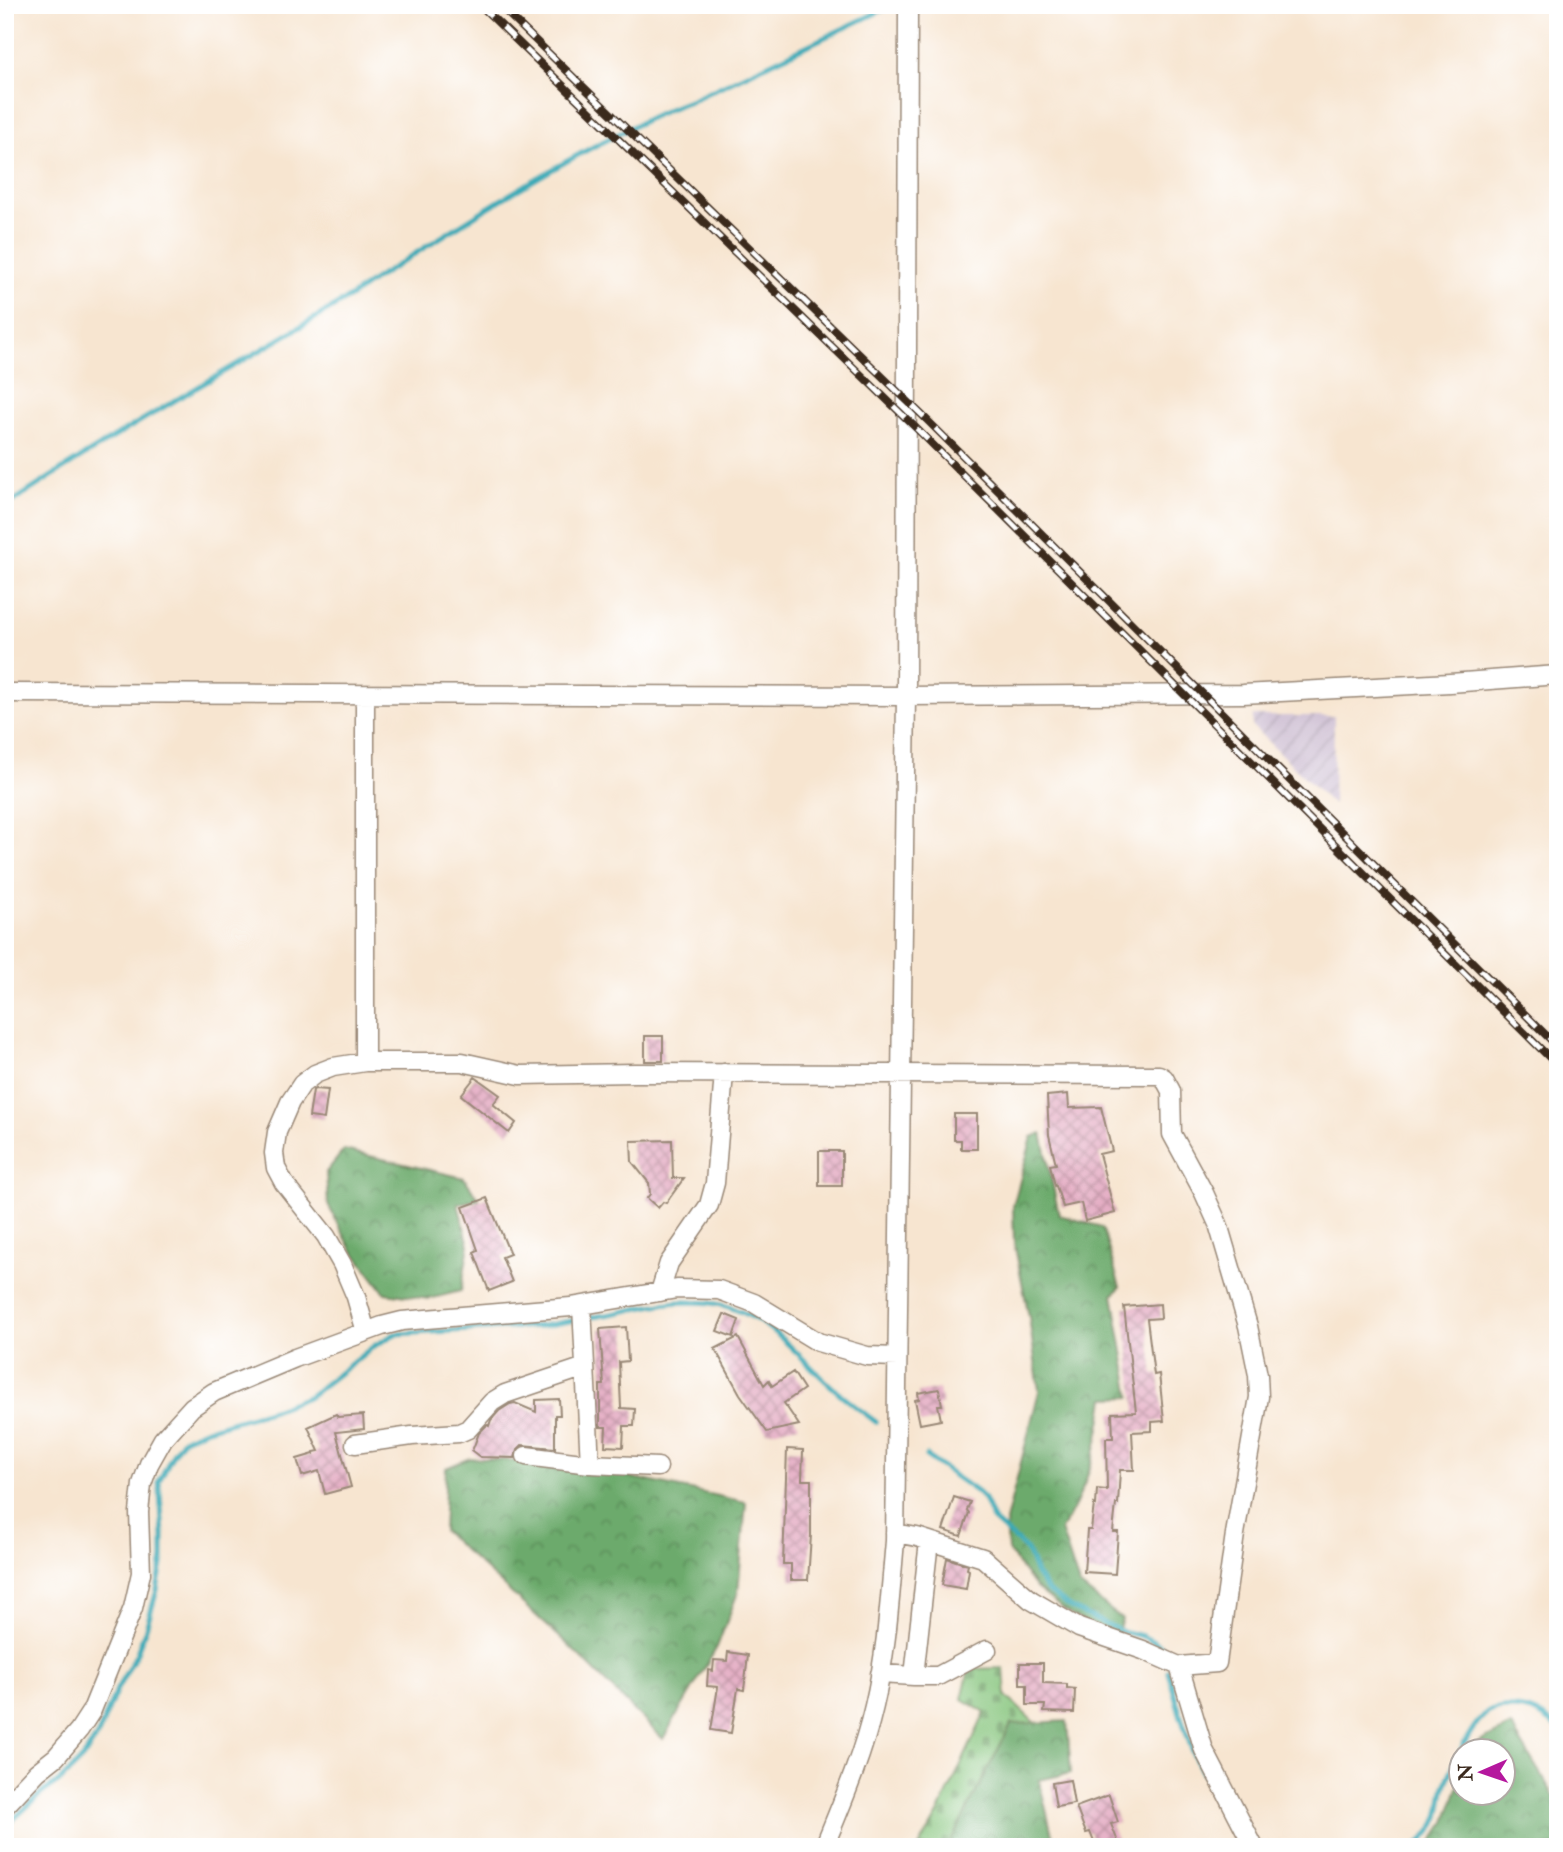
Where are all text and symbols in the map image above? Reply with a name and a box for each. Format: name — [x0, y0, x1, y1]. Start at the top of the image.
north arrow — [1448, 1736, 1518, 1806]
text: N — [1454, 1763, 1478, 1782]

